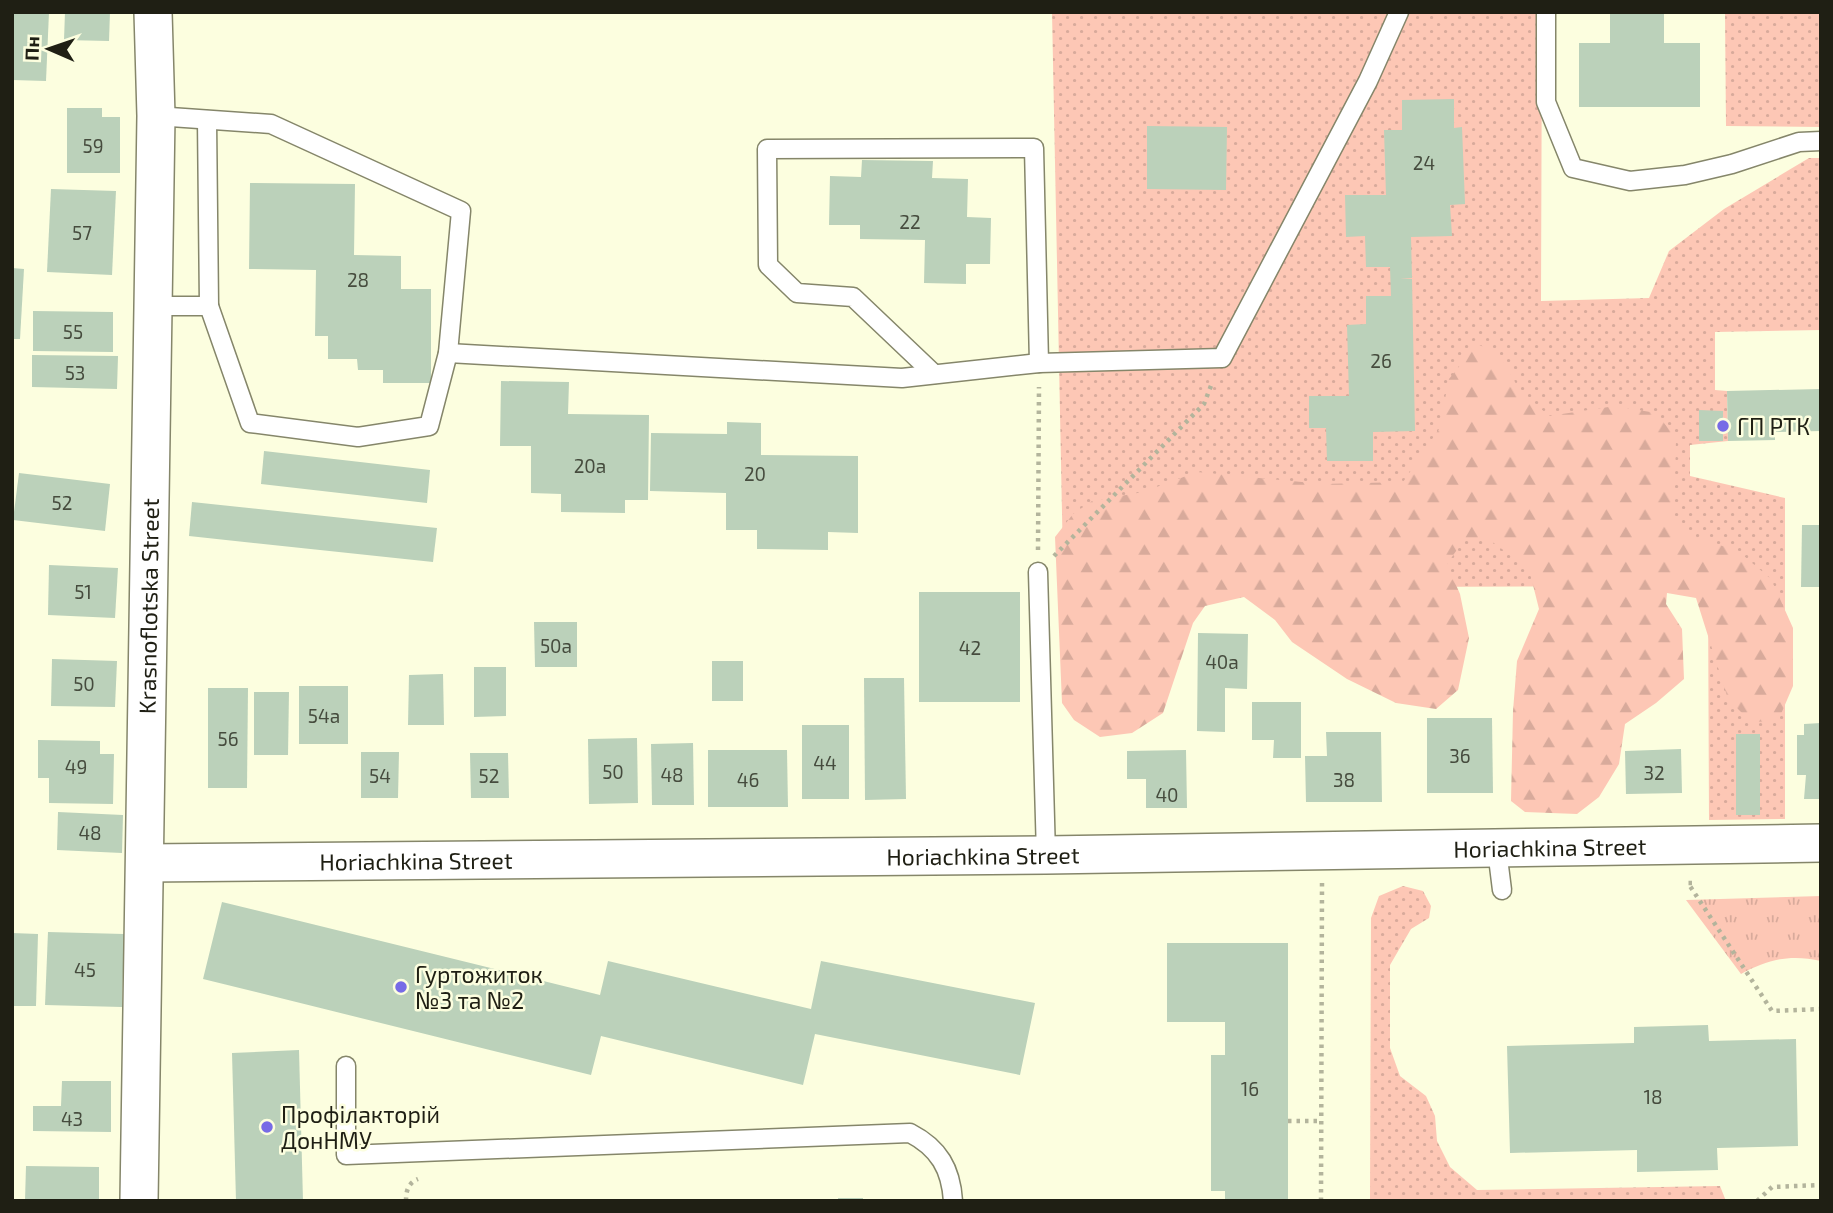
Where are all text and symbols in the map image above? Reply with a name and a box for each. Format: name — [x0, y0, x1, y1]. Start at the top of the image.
north arrow — [14, 14, 84, 84]
text: Пн — [20, 36, 43, 61]
house number: 59 — [82, 134, 104, 157]
house number: 24 — [1413, 151, 1435, 174]
house number: 22 — [899, 210, 921, 233]
house number: 57 — [72, 221, 92, 244]
house number: 28 — [347, 268, 369, 291]
house number: 55 — [63, 320, 83, 343]
house number: 26 — [1370, 349, 1392, 372]
house number: 53 — [65, 361, 85, 384]
place label: ГП РТК — [1737, 412, 1810, 440]
marker: ГП РТК — [1715, 418, 1731, 434]
house number: 20а — [574, 454, 606, 477]
house number: 20 — [744, 462, 766, 485]
house number: 52 — [52, 491, 72, 514]
street label: Krasnoflotska Street — [133, 498, 164, 714]
house number: 51 — [74, 580, 92, 603]
house number: 50а — [540, 634, 572, 657]
house number: 42 — [959, 636, 981, 659]
house number: 40а — [1205, 650, 1239, 673]
house number: 50 — [73, 672, 95, 695]
house number: 54а — [308, 704, 340, 727]
house number: 56 — [217, 727, 239, 750]
house number: 36 — [1449, 744, 1471, 767]
house number: 44 — [813, 751, 837, 774]
house number: 49 — [65, 755, 87, 778]
house number: 50 — [602, 760, 624, 783]
house number: 32 — [1643, 761, 1665, 784]
house number: 48 — [660, 763, 684, 786]
house number: 54 — [369, 764, 391, 787]
house number: 52 — [479, 764, 499, 787]
house number: 46 — [737, 768, 759, 791]
house number: 38 — [1333, 768, 1355, 791]
house number: 40 — [1155, 783, 1179, 806]
house number: 48 — [78, 821, 102, 844]
street label: Horiachkina Street — [1453, 832, 1647, 863]
street label: Horiachkina Street — [886, 840, 1080, 870]
street label: Horiachkina Street — [319, 846, 513, 875]
house number: 45 — [74, 958, 96, 981]
place label: Гуртожиток №3 та №2 — [415, 960, 543, 1014]
marker: Гуртожиток №3 та №2 — [393, 979, 409, 995]
house number: 16 — [1241, 1077, 1259, 1100]
house number: 18 — [1643, 1085, 1663, 1108]
place label: Профілакторій ДонНМУ — [281, 1100, 440, 1154]
house number: 43 — [61, 1107, 83, 1130]
marker: Профілакторій ДонНМУ — [259, 1119, 275, 1135]

